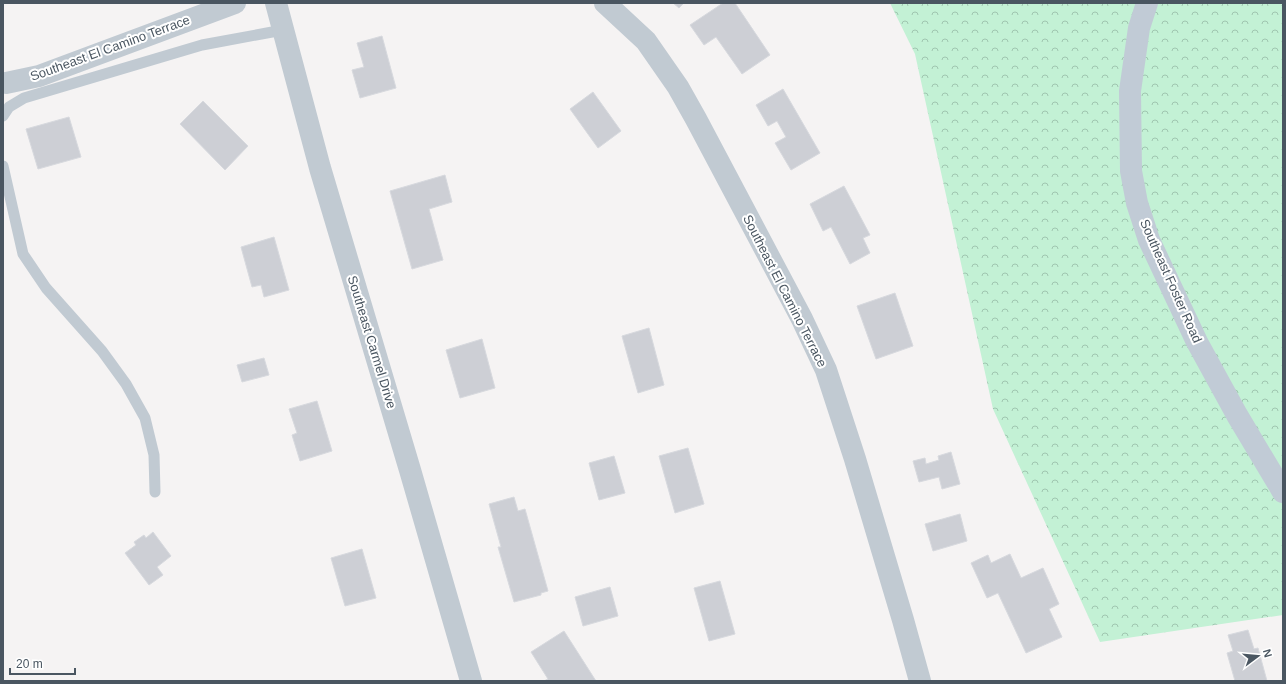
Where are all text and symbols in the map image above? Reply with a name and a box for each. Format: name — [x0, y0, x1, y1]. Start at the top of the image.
street label: Southeast El Camino Terrace — [28, 12, 192, 84]
street label: Southeast El Camino Terrace — [740, 212, 830, 370]
street label: Southeast Foster Road — [1137, 217, 1205, 345]
street label: Southeast Carmel Drive — [345, 274, 399, 410]
north arrow — [1238, 636, 1278, 676]
text: N — [1261, 648, 1274, 659]
scale bar — [10, 650, 75, 676]
text: 20 m — [16, 657, 43, 671]

